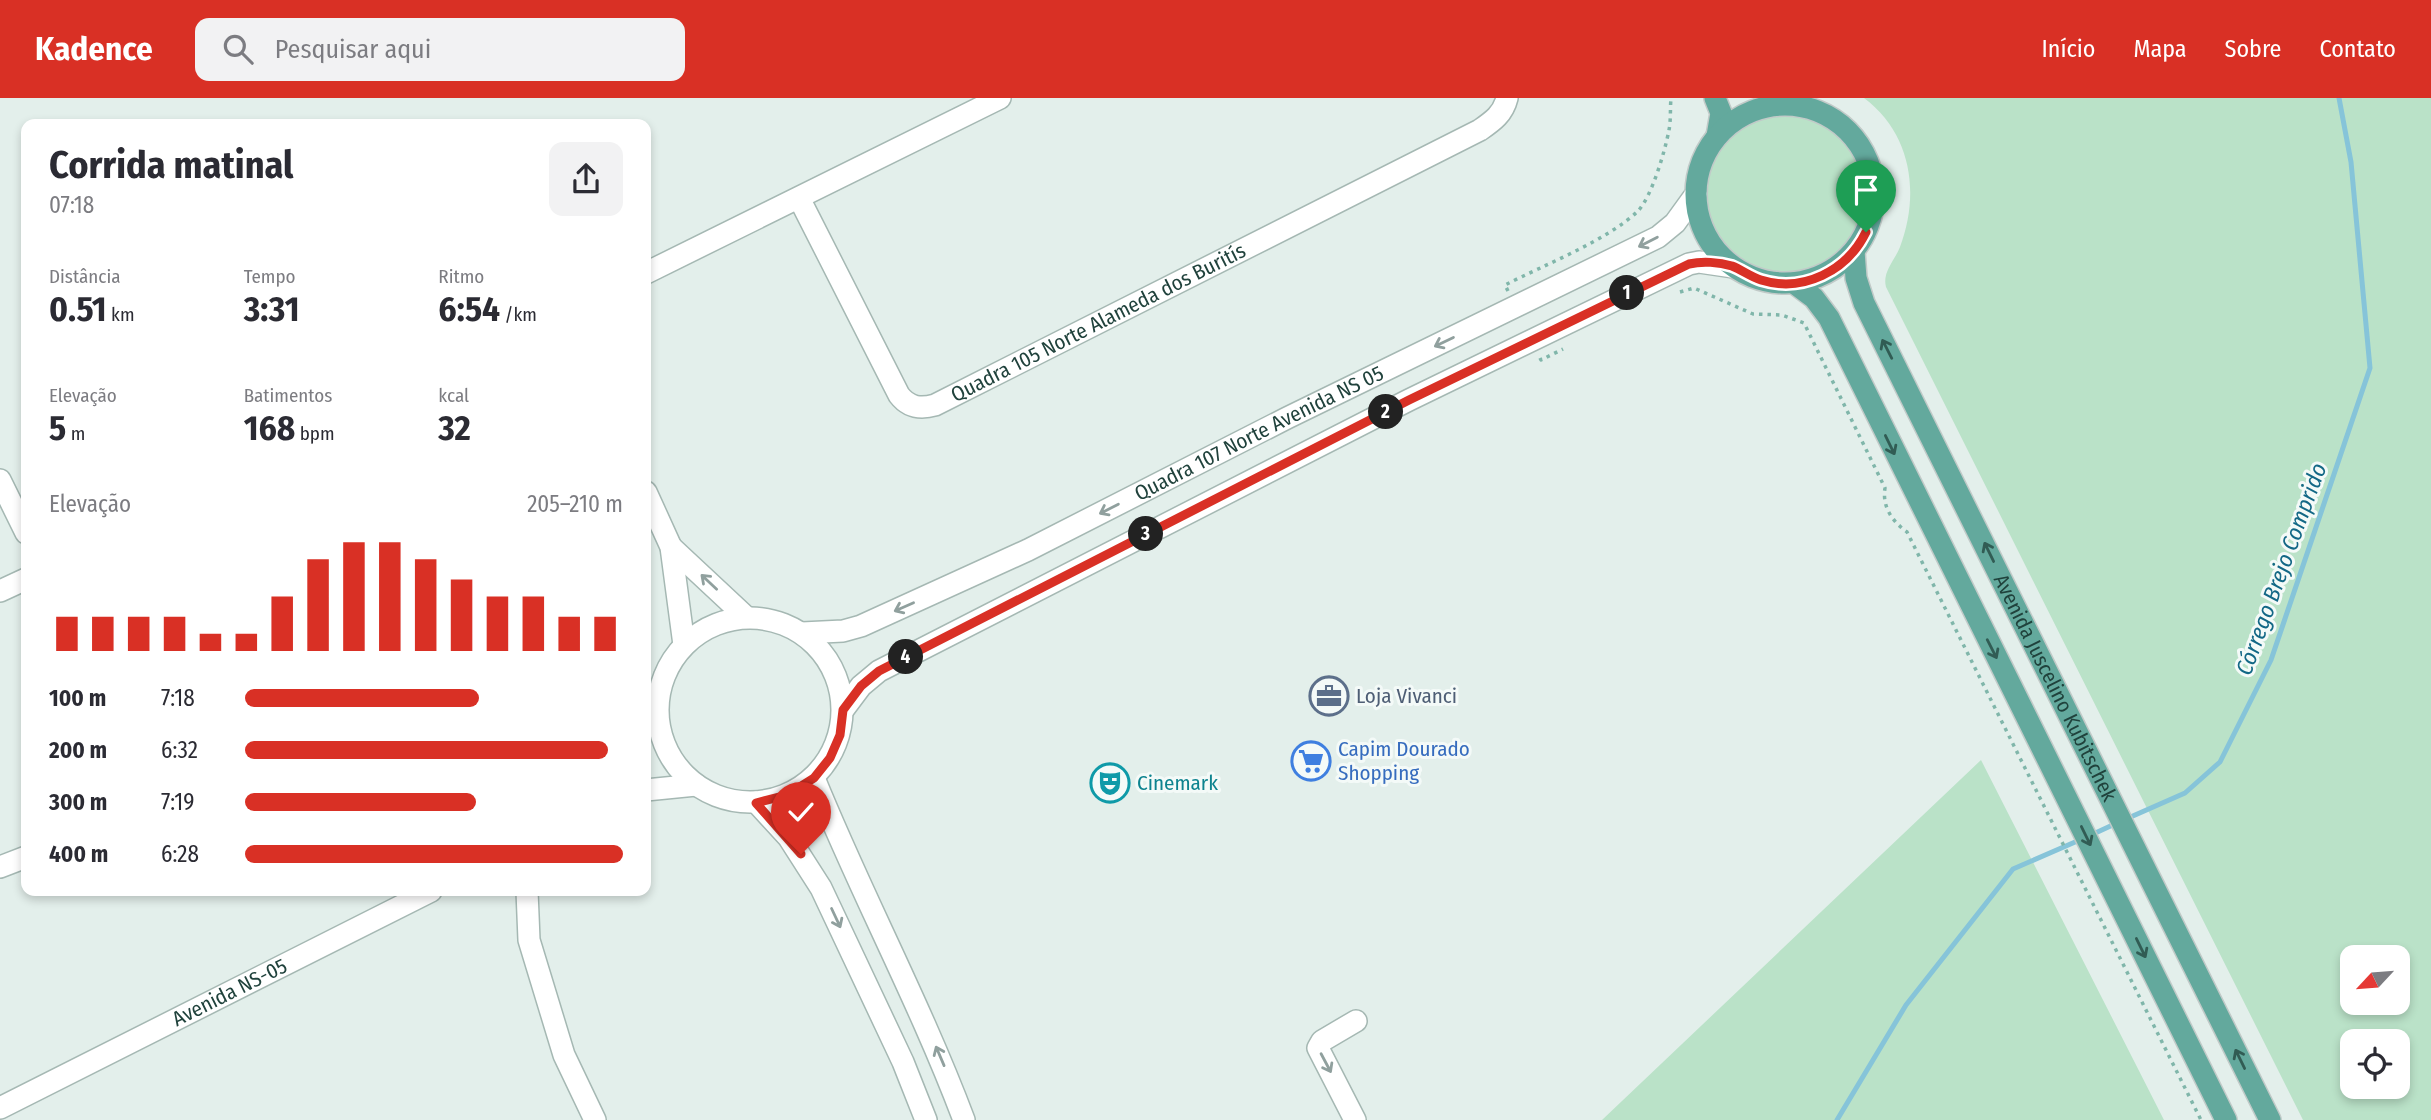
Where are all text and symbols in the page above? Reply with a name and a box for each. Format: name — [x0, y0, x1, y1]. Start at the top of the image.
search box — [195, 18, 685, 81]
text: Kadence — [35, 29, 153, 69]
icon: search — [219, 30, 257, 68]
text: Pesquisar aqui — [275, 34, 431, 65]
text: Início — [2042, 35, 2095, 63]
text: Mapa — [2133, 35, 2187, 63]
text: Sobre — [2225, 35, 2281, 63]
text: Contato — [2319, 35, 2396, 63]
text: Corrida matinal — [49, 142, 294, 188]
button: share — [549, 142, 623, 216]
pin — [1836, 160, 1896, 232]
icon: arrive — [1847, 171, 1885, 209]
text: 07:18 — [49, 191, 94, 219]
one-way arrow — [1638, 235, 1659, 249]
street label: Quadra 105 Norte Alameda dos Buritís — [947, 237, 1250, 408]
text: Distância — [49, 265, 121, 288]
text: Tempo — [244, 265, 296, 288]
text: Ritmo — [438, 265, 484, 288]
pin: 1 — [1610, 276, 1644, 310]
text: 1 — [1622, 281, 1631, 304]
text: 0.51 — [49, 288, 107, 330]
text: 3:31 — [244, 288, 299, 330]
text: 6:54 — [438, 288, 500, 330]
text: km — [107, 303, 135, 326]
text: /km — [500, 303, 537, 326]
one-way arrow — [1434, 336, 1455, 349]
one-way arrow — [1880, 339, 1894, 360]
street label: Quadra 107 Norte Avenida NS 05 — [1130, 360, 1388, 507]
text: Elevação — [49, 384, 117, 407]
text: Batimentos — [244, 384, 332, 407]
text: kcal — [438, 384, 469, 407]
pin: 2 — [1368, 394, 1404, 430]
text: 2 — [1381, 400, 1390, 423]
text: 5 — [49, 407, 66, 449]
text: 168 — [244, 407, 295, 449]
text: 32 — [438, 407, 471, 449]
text: m — [66, 422, 85, 445]
text: bpm — [295, 422, 335, 445]
one-way arrow — [1884, 434, 1897, 455]
water label: Córrego Brejo Comprido — [2230, 459, 2332, 679]
text: Elevação — [49, 490, 131, 518]
text: 205–210 m — [527, 490, 623, 518]
one-way arrow — [1099, 503, 1120, 516]
pin: 3 — [1128, 516, 1164, 551]
text: 3 — [1141, 522, 1150, 545]
one-way arrow — [1982, 542, 1996, 563]
street label: Avenida Juscelino Kubitschek — [1988, 570, 2123, 806]
one-way arrow — [700, 573, 717, 590]
one-way arrow — [894, 601, 915, 614]
one-way arrow — [1985, 638, 1999, 659]
pin: 4 — [888, 640, 923, 674]
text: 4 — [901, 645, 910, 668]
office icon: Loja Vivanci — [1308, 675, 1350, 717]
place label: Loja Vivanci — [1356, 683, 1457, 709]
text: 100 m — [49, 684, 106, 712]
text: 7:18 — [161, 684, 195, 712]
text: 200 m — [49, 736, 107, 764]
text: 6:32 — [161, 736, 198, 764]
place label: Capim Dourado Shopping — [1338, 736, 1470, 786]
supermarket icon: Capim Dourado Shopping — [1290, 740, 1332, 782]
theatre icon: Cinemark — [1089, 762, 1131, 804]
place label: Cinemark — [1137, 770, 1218, 796]
pin — [771, 782, 831, 854]
text: 300 m — [49, 788, 107, 816]
text: 7:19 — [161, 788, 194, 816]
icon: check — [782, 793, 820, 831]
one-way arrow — [2079, 825, 2093, 846]
text: 400 m — [49, 840, 108, 868]
text: 6:28 — [161, 840, 199, 868]
one-way arrow — [830, 908, 843, 929]
one-way arrow — [2134, 937, 2148, 958]
north arrow — [2340, 945, 2410, 1015]
map controls — [2340, 945, 2410, 1099]
street label: Avenida NS-05 — [168, 953, 291, 1032]
button: locate — [2340, 1029, 2410, 1099]
one-way arrow — [933, 1046, 946, 1068]
one-way arrow — [2232, 1049, 2246, 1070]
one-way arrow — [1319, 1052, 1333, 1073]

